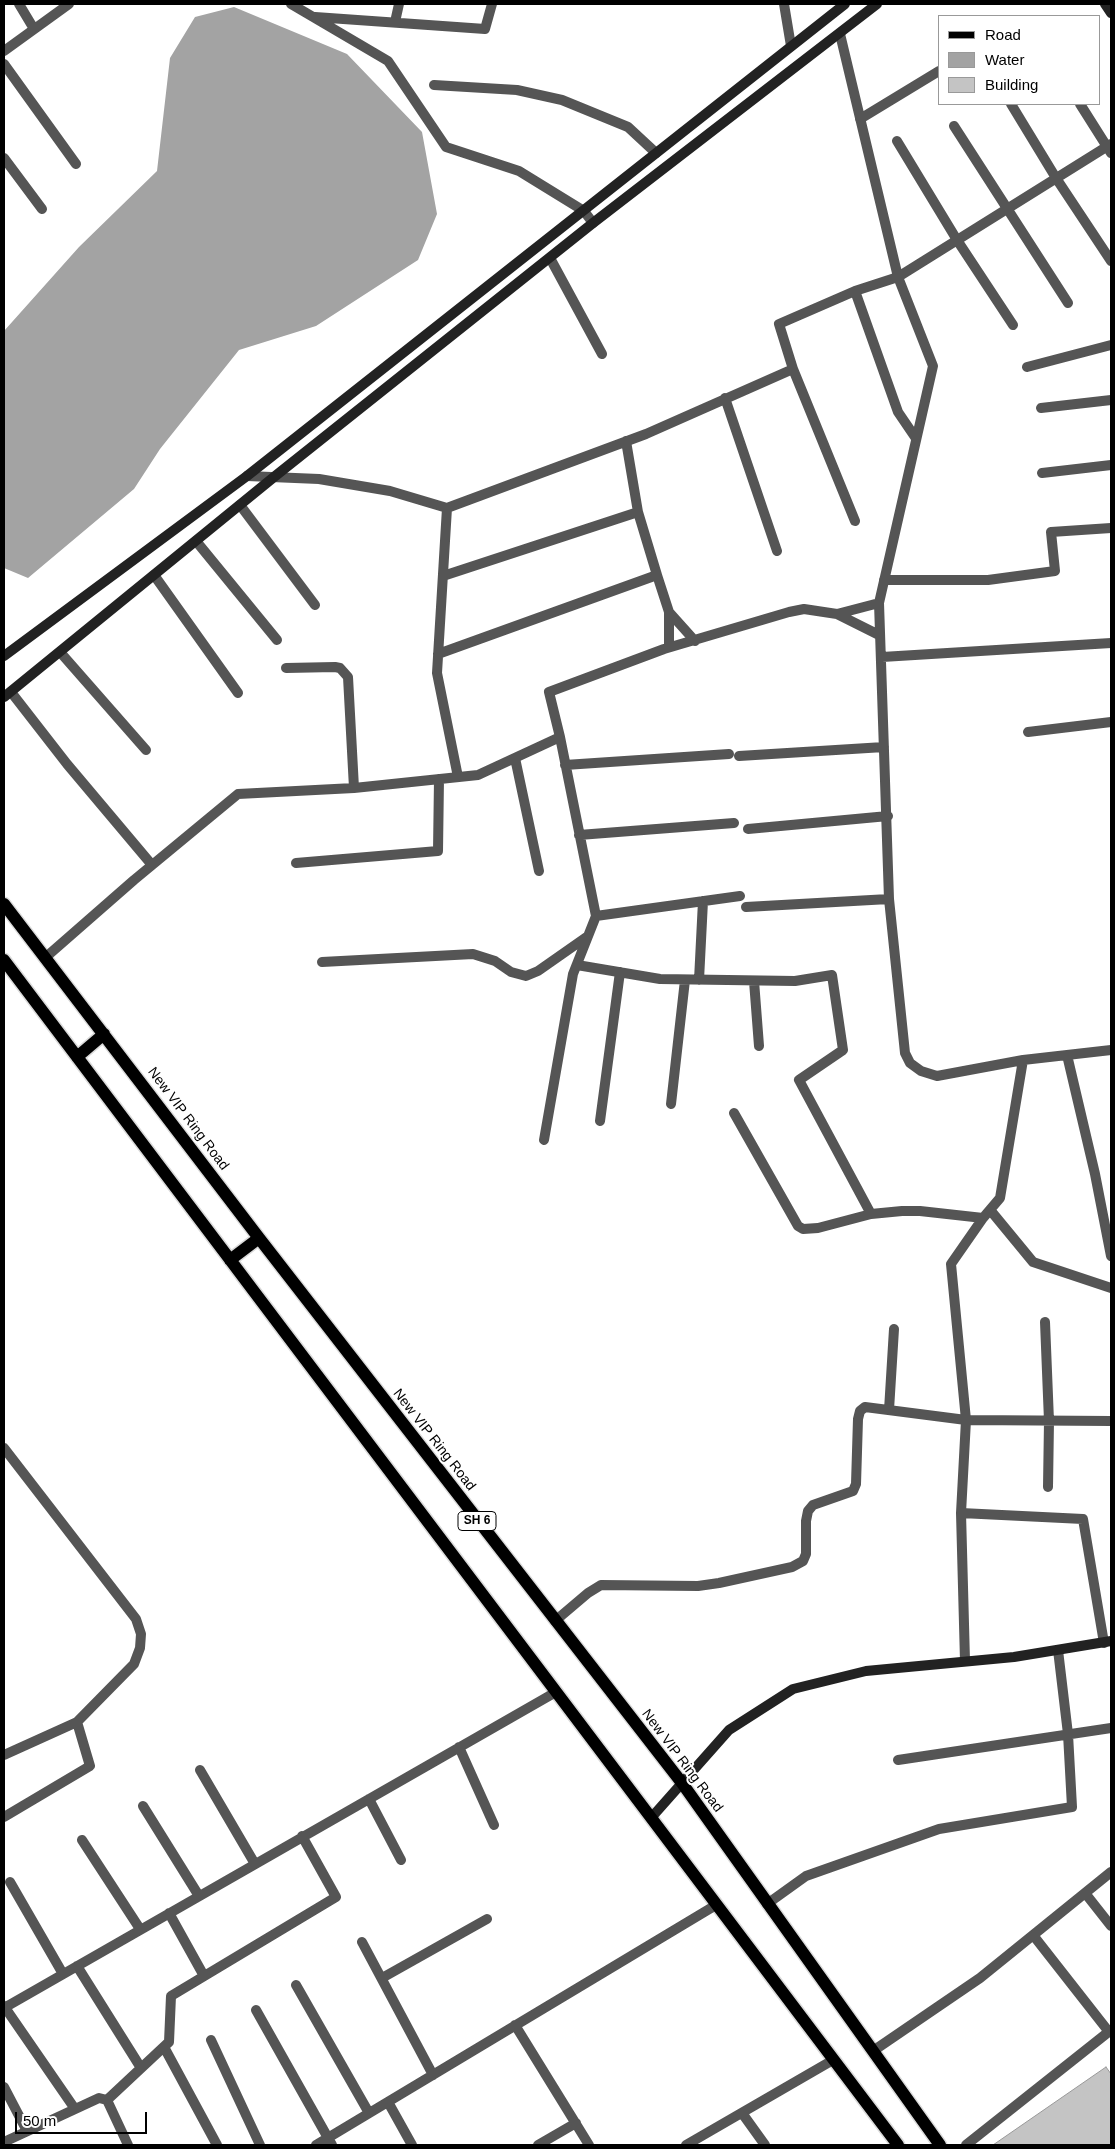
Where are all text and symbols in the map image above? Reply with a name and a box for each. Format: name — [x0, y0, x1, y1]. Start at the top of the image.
legend — [938, 15, 1100, 105]
text: Road — [985, 26, 1021, 43]
text: Water — [985, 51, 1024, 68]
text: Building — [985, 76, 1038, 93]
street label: New VIP Ring Road — [144, 1064, 232, 1174]
street label: New VIP Ring Road — [389, 1386, 479, 1494]
road number: SH 6 — [458, 1512, 496, 1530]
street label: New VIP Ring Road — [638, 1706, 726, 1816]
scale bar — [18, 2102, 150, 2134]
text: 50 m — [23, 2112, 56, 2129]

